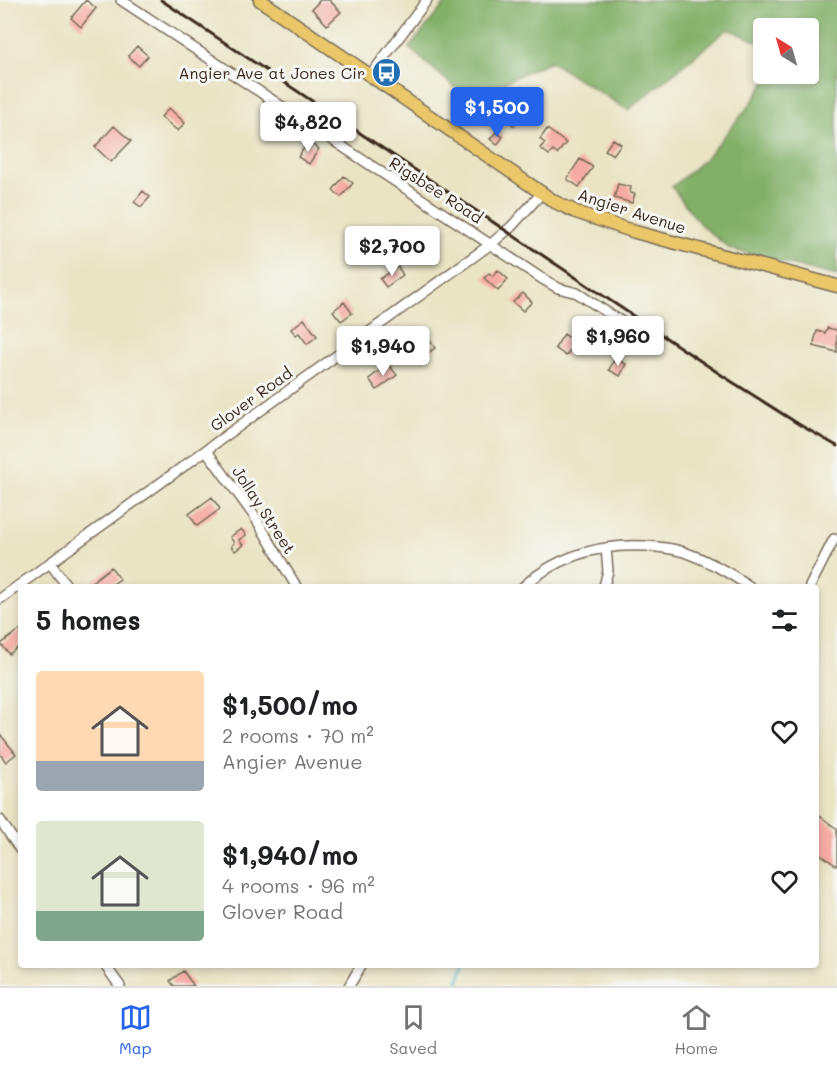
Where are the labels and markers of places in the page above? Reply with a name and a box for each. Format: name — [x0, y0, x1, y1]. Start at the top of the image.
bus stop icon: Angier Ave at Jones Cir — [370, 57, 402, 89]
place label: Angier Ave at Jones Cir — [178, 62, 365, 83]
pin: $1,500 — [448, 87, 546, 138]
pin: $4,820 — [259, 102, 357, 153]
pin: $2,700 — [343, 226, 441, 277]
pin: $1,960 — [569, 316, 667, 367]
pin: $1,940 — [334, 326, 432, 377]

